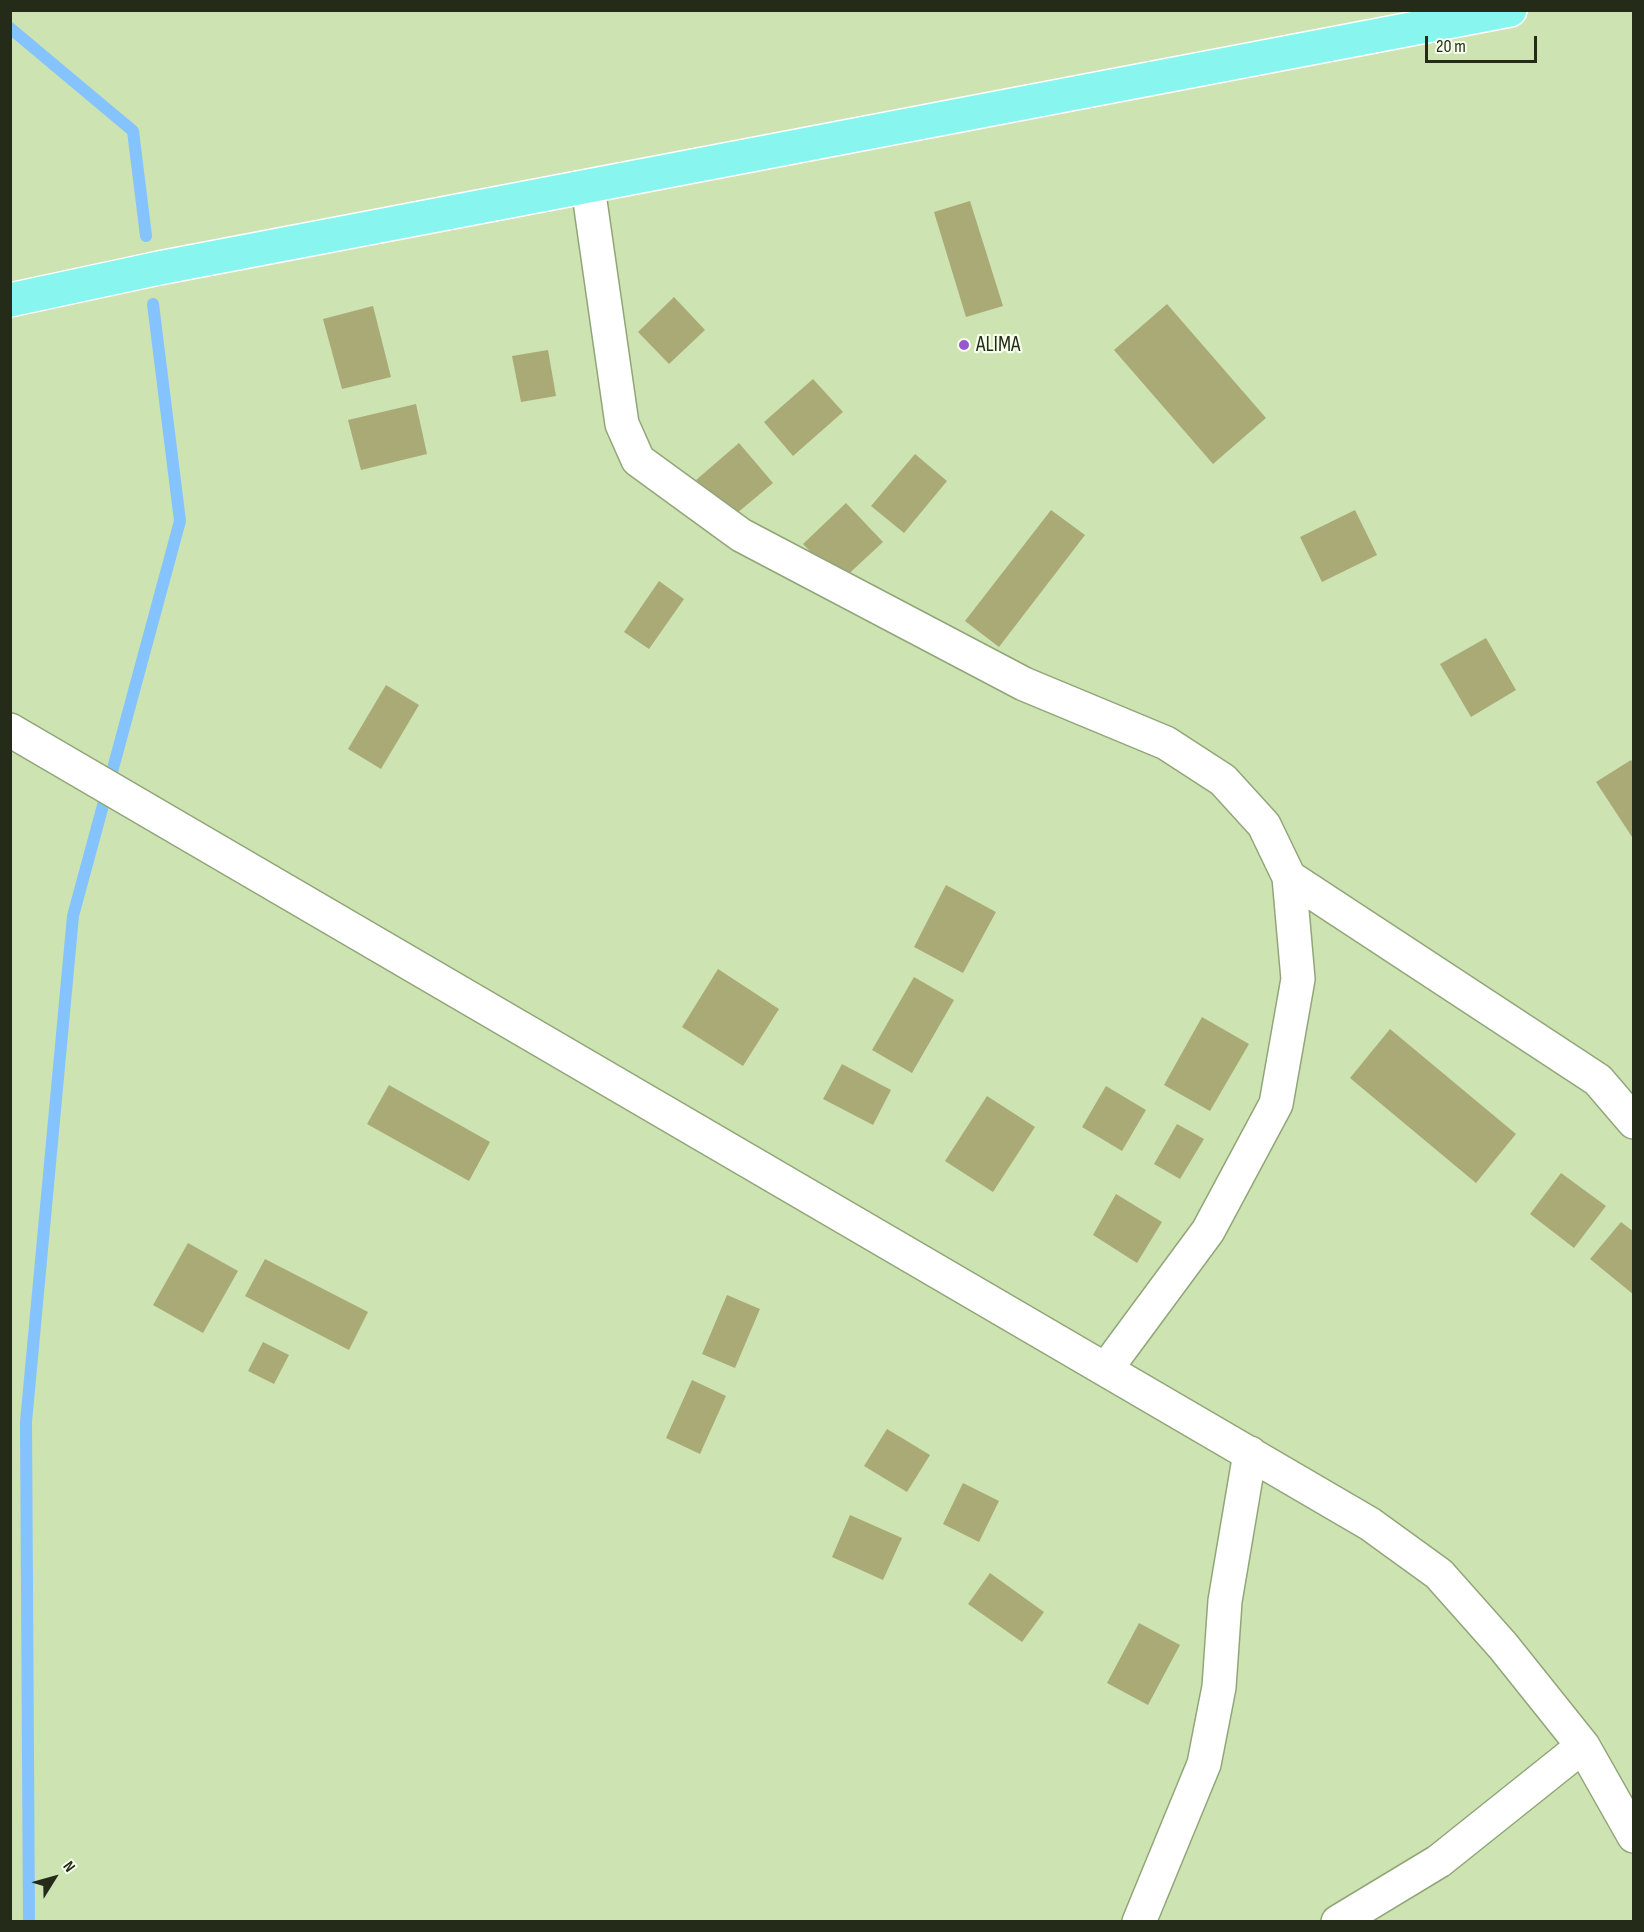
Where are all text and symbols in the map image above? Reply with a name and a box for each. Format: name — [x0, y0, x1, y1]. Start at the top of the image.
scale bar — [1428, 24, 1540, 62]
text: 20 m — [1436, 36, 1466, 57]
place label: ALIMA — [976, 332, 1020, 358]
marker: ALIMA — [957, 338, 971, 352]
north arrow — [24, 1848, 84, 1908]
text: N — [59, 1858, 79, 1876]

